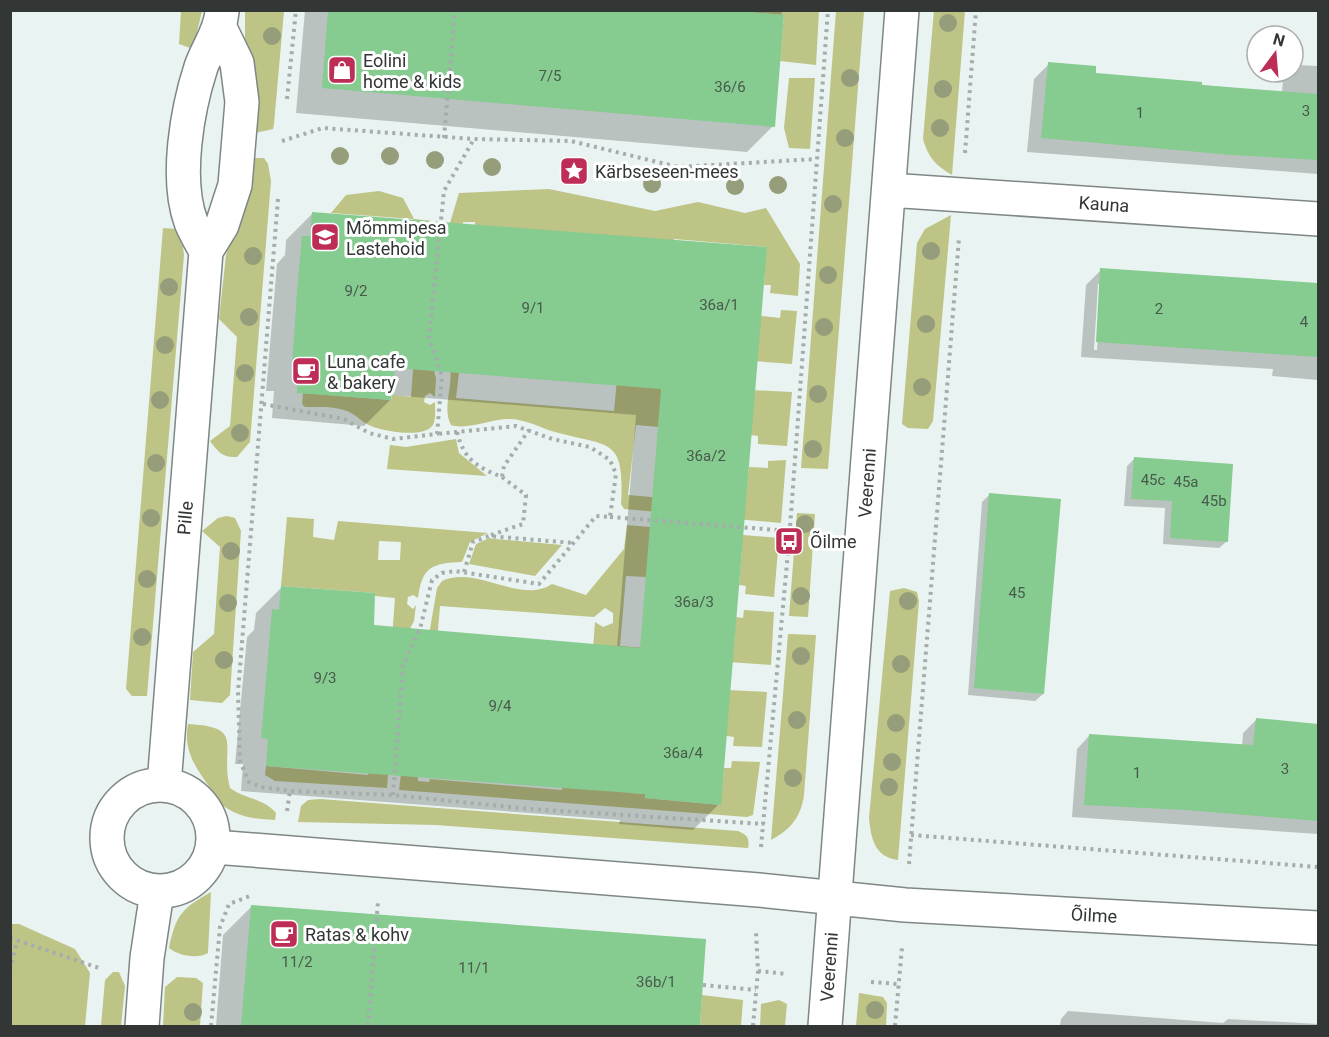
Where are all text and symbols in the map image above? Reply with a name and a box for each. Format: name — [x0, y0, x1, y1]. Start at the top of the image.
north arrow — [1245, 24, 1305, 84]
text: N — [1271, 29, 1287, 51]
place label: Eolini home & kids — [363, 50, 462, 92]
shop icon: Eolini home & kids — [326, 54, 358, 86]
house number: 7/5 — [538, 67, 562, 85]
house number: 36/6 — [714, 78, 746, 96]
house number: 3 — [1302, 102, 1310, 120]
house number: 1 — [1136, 104, 1144, 122]
place icon: Kärbseseen-mees — [558, 155, 590, 187]
place label: Kärbseseen-mees — [595, 161, 739, 182]
street label: Kauna — [1078, 192, 1130, 216]
place label: Mõmmipesa Lastehoid — [346, 217, 447, 259]
school or university icon: Mõmmipesa Lastehoid — [309, 221, 341, 253]
house number: 9/2 — [344, 282, 368, 300]
house number: 36a/1 — [699, 296, 739, 314]
house number: 9/1 — [521, 299, 545, 317]
house number: 2 — [1155, 300, 1163, 318]
house number: 4 — [1300, 313, 1309, 331]
place label: Luna cafe & bakery — [327, 351, 405, 393]
cafe icon: Luna cafe & bakery — [290, 355, 322, 387]
house number: 36a/2 — [686, 447, 726, 465]
street label: Veerenni — [854, 447, 880, 519]
house number: 45c — [1141, 471, 1166, 489]
house number: 45a — [1173, 473, 1199, 491]
house number: 45b — [1201, 492, 1227, 510]
street label: Pille — [173, 500, 197, 536]
bus stop icon: Õilme — [773, 525, 805, 557]
place label: Õilme — [810, 530, 856, 552]
house number: 45 — [1009, 584, 1025, 602]
house number: 36a/3 — [674, 593, 714, 611]
house number: 9/3 — [313, 669, 337, 687]
house number: 9/4 — [488, 697, 512, 715]
house number: 36a/4 — [663, 744, 703, 762]
house number: 3 — [1281, 760, 1289, 778]
house number: 1 — [1133, 764, 1141, 782]
street label: Õilme — [1070, 902, 1118, 927]
cafe icon: Ratas & kohv — [268, 918, 300, 950]
place label: Ratas & kohv — [305, 924, 409, 945]
street label: Veerenni — [816, 931, 842, 1003]
house number: 11/2 — [281, 953, 313, 971]
house number: 11/1 — [458, 959, 490, 977]
house number: 36b/1 — [636, 973, 676, 991]

